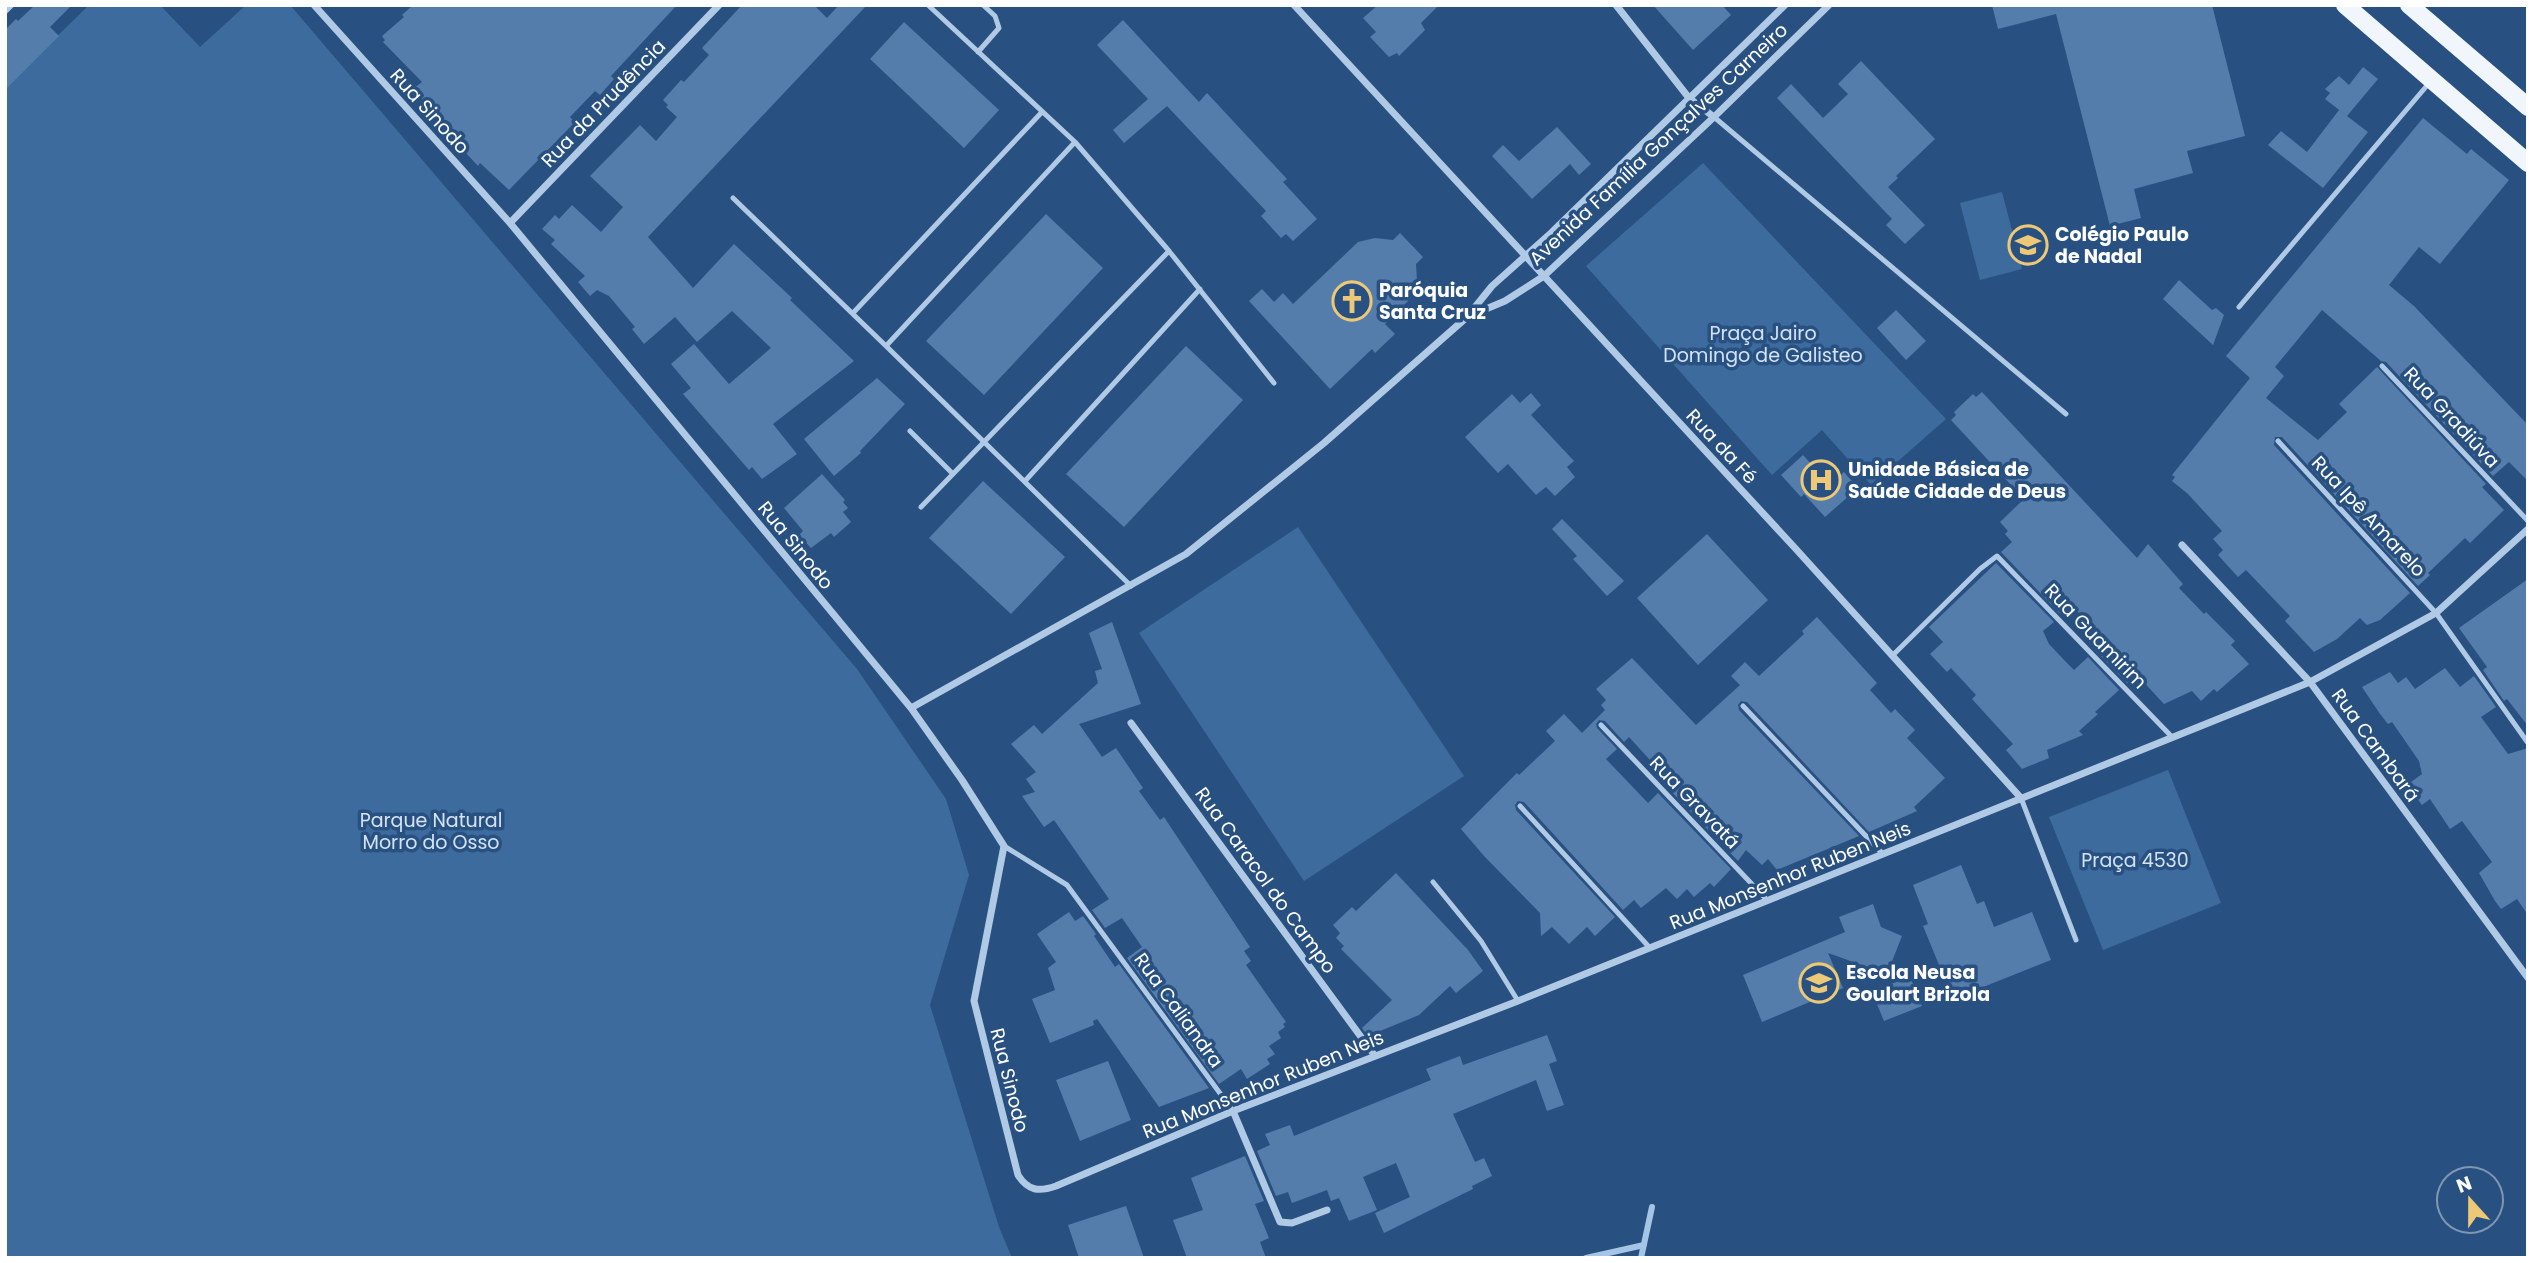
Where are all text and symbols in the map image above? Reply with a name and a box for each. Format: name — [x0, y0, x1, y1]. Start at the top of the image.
street label: Avenida Família Gonçalves Carneiro — [1523, 17, 1794, 272]
street label: Rua da Prudência — [535, 33, 672, 173]
street label: Rua Sinodo — [384, 63, 475, 160]
place label: Colégio Paulo de Nadal — [2055, 221, 2189, 270]
school or university icon: Colégio Paulo de Nadal — [2007, 224, 2049, 266]
place label: Paróquia Santa Cruz — [1379, 277, 1486, 326]
church icon: Paróquia Santa Cruz — [1331, 280, 1373, 322]
park label: Praça Jairo Domingo de Galisteo — [1663, 320, 1863, 369]
street label: Rua Gradiúva — [2398, 361, 2506, 474]
street label: Rua da Fé — [1680, 403, 1763, 490]
street label: Rua Ipê Amarelo — [2305, 450, 2432, 583]
place label: Unidade Básica de Saúde Cidade de Deus — [1848, 456, 2066, 505]
hospital icon: Unidade Básica de Saúde Cidade de Deus — [1800, 459, 1842, 501]
street label: Rua Sinodo — [752, 495, 840, 595]
street label: Rua Guamirim — [2038, 578, 2153, 695]
street label: Rua Cambará — [2325, 683, 2426, 808]
street label: Rua Gravatá — [1643, 750, 1746, 855]
street label: Rua Caracol do Campo — [1189, 781, 1343, 979]
park label: Parque Natural Morro do Osso — [360, 807, 502, 856]
street label: Rua Monsenhor Ruben Neis — [1666, 815, 1915, 936]
park label: Praça 4530 — [2081, 847, 2189, 874]
street label: Rua Caliandra — [1128, 947, 1230, 1073]
place label: Escola Neusa Goulart Brizola — [1846, 959, 1990, 1008]
school or university icon: Escola Neusa Goulart Brizola — [1798, 962, 1840, 1004]
street label: Rua Monsenhor Ruben Neis — [1139, 1024, 1388, 1145]
street label: Rua Sinodo — [983, 1025, 1036, 1135]
north arrow — [2435, 1165, 2505, 1235]
text: N — [2453, 1169, 2476, 1200]

